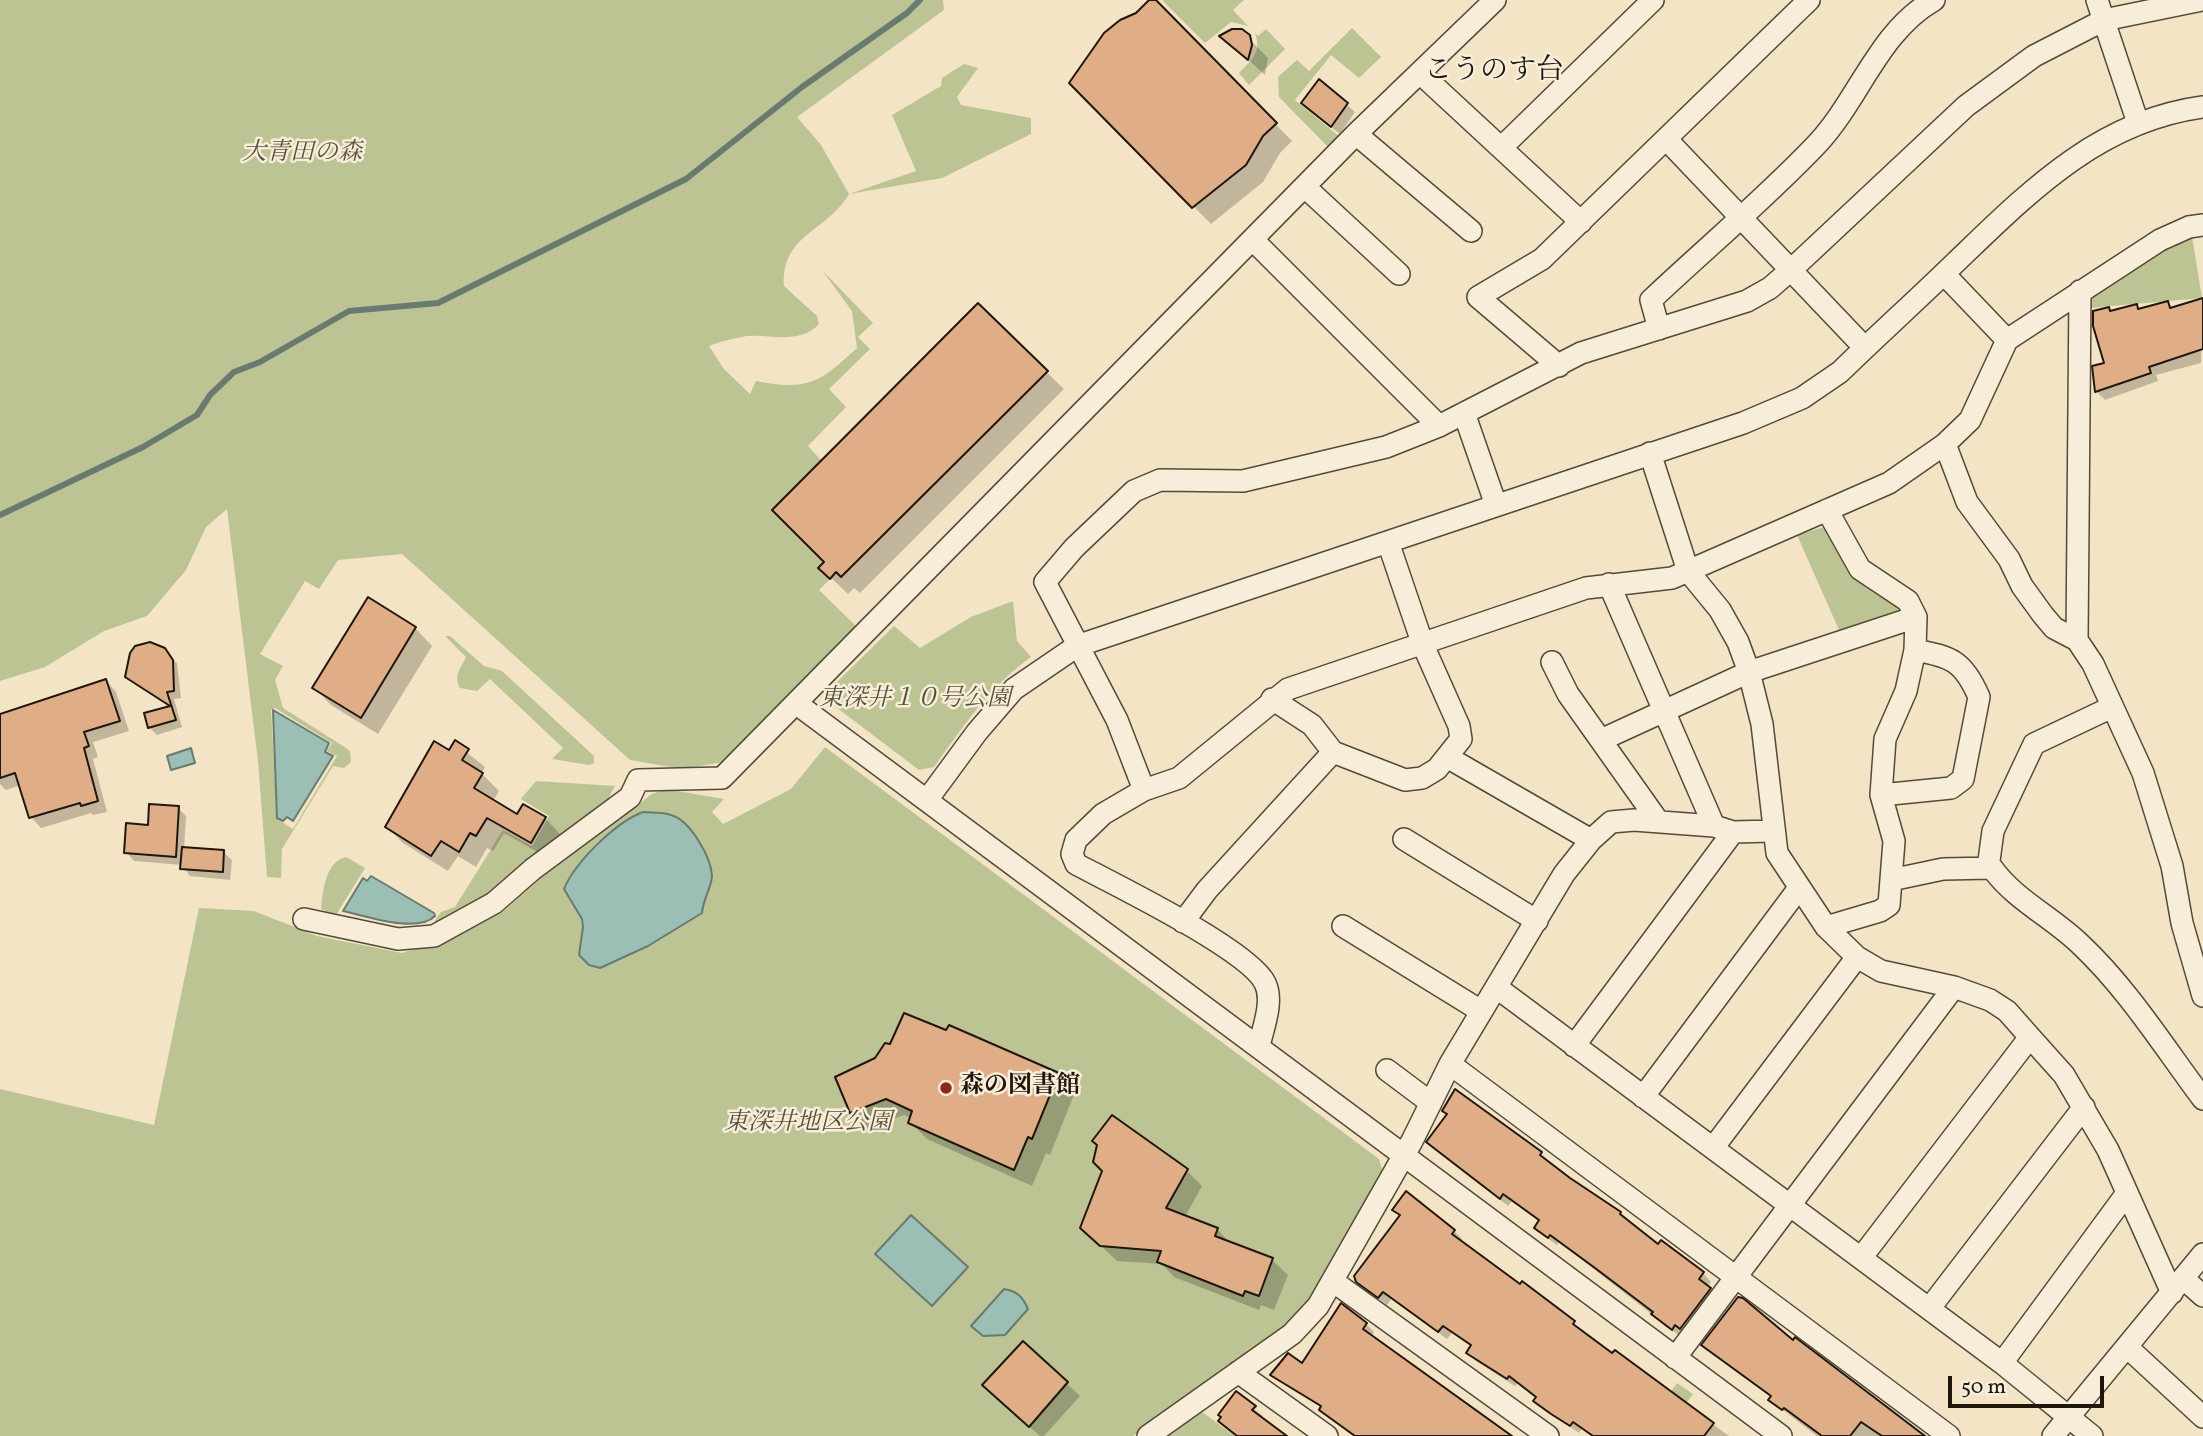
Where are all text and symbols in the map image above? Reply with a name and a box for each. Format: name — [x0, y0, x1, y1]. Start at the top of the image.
district label: こうのす台 — [1424, 56, 1564, 90]
park label: 大青田の森 — [242, 141, 362, 169]
park label: 東深井１０号公園 — [819, 687, 1011, 715]
place label: 森の図書館 — [960, 1074, 1080, 1102]
marker: 森の図書館 — [938, 1080, 954, 1096]
park label: 東深井地区公園 — [724, 1111, 892, 1139]
scale bar — [1951, 1362, 2107, 1406]
text: 50 m — [1961, 1373, 2006, 1402]

